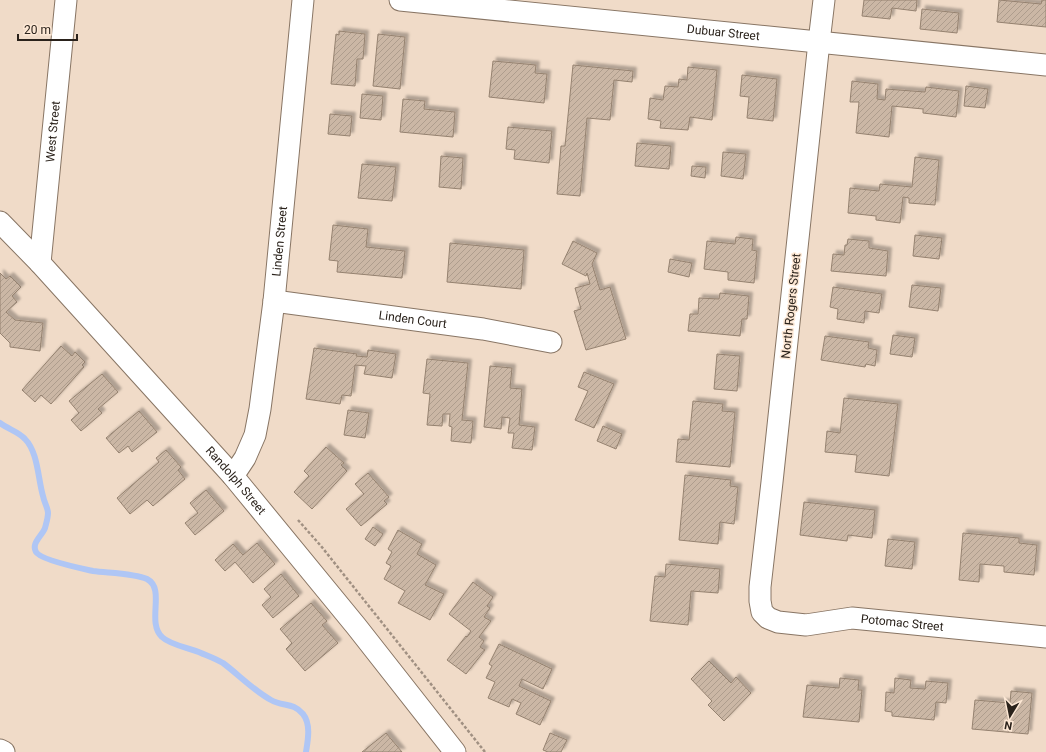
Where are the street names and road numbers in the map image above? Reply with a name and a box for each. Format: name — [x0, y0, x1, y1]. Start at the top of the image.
street label: Dubuar Street — [686, 22, 761, 43]
street label: West Street — [43, 100, 63, 163]
street label: Linden Street — [269, 206, 290, 277]
street label: North Rogers Street — [779, 253, 803, 359]
street label: Linden Court — [378, 308, 448, 331]
street label: Randolph Street — [203, 444, 269, 518]
street label: Potomac Street — [860, 612, 944, 634]

